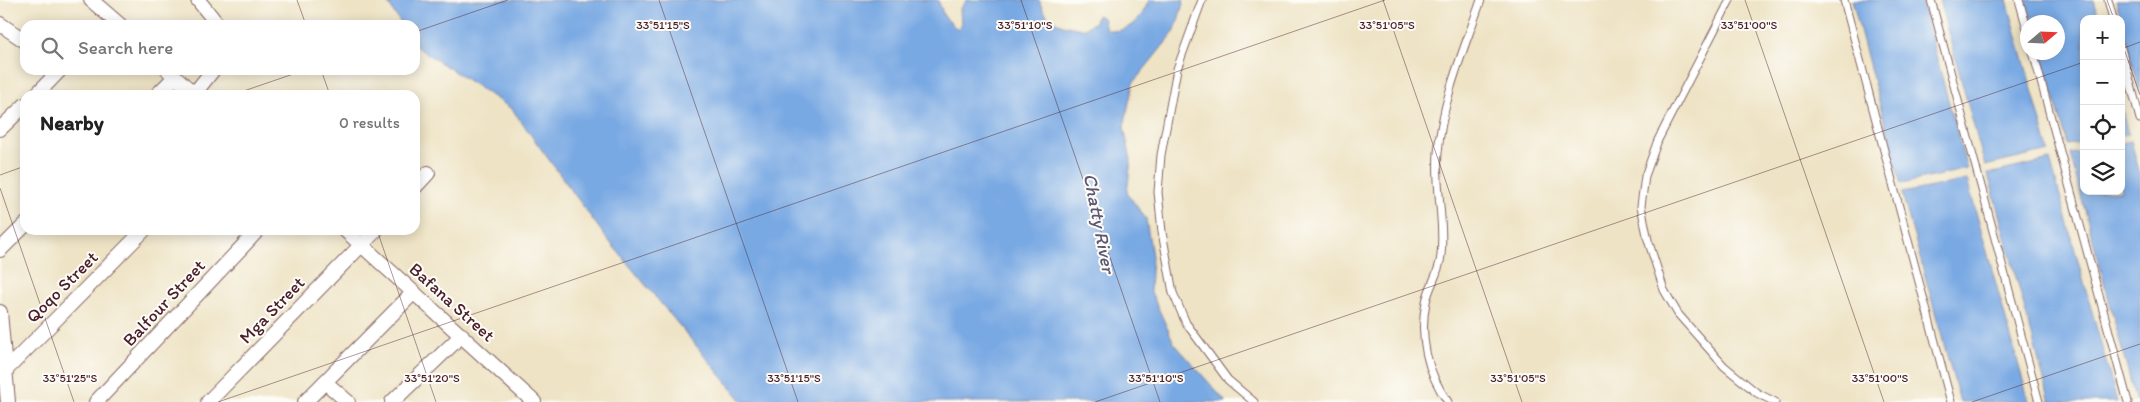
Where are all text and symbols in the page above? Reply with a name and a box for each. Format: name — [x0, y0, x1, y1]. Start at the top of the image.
north arrow — [2020, 15, 2065, 60]
map controls — [2080, 15, 2125, 195]
button: + — [2080, 15, 2125, 60]
text: 33°51'15"S — [636, 18, 690, 32]
text: 33°51'10"S — [998, 18, 1053, 32]
text: 33°51'05"S — [1359, 18, 1415, 32]
text: 33°51'00"S — [1721, 18, 1778, 32]
search box — [20, 20, 420, 75]
icon: search — [38, 34, 66, 62]
text: Search here — [78, 36, 173, 59]
button: − — [2080, 60, 2125, 105]
button: locate — [2080, 105, 2125, 150]
text: Nearby — [40, 110, 104, 135]
text: 0 results — [339, 113, 400, 132]
button: layers — [2080, 150, 2125, 195]
water label: Chatty River — [1079, 171, 1121, 277]
street label: Qoqo Street — [22, 246, 103, 327]
street label: Balfour Street — [118, 255, 210, 351]
street label: Bafana Street — [405, 258, 499, 346]
street label: Mga Street — [235, 272, 310, 348]
text: 33°51'25"S — [43, 371, 97, 385]
text: 33°51'20"S — [404, 371, 460, 385]
text: 33°51'15"S — [767, 371, 821, 385]
text: 33°51'10"S — [1129, 371, 1184, 385]
text: 33°51'05"S — [1490, 371, 1546, 385]
text: 33°51'00"S — [1852, 371, 1909, 385]

